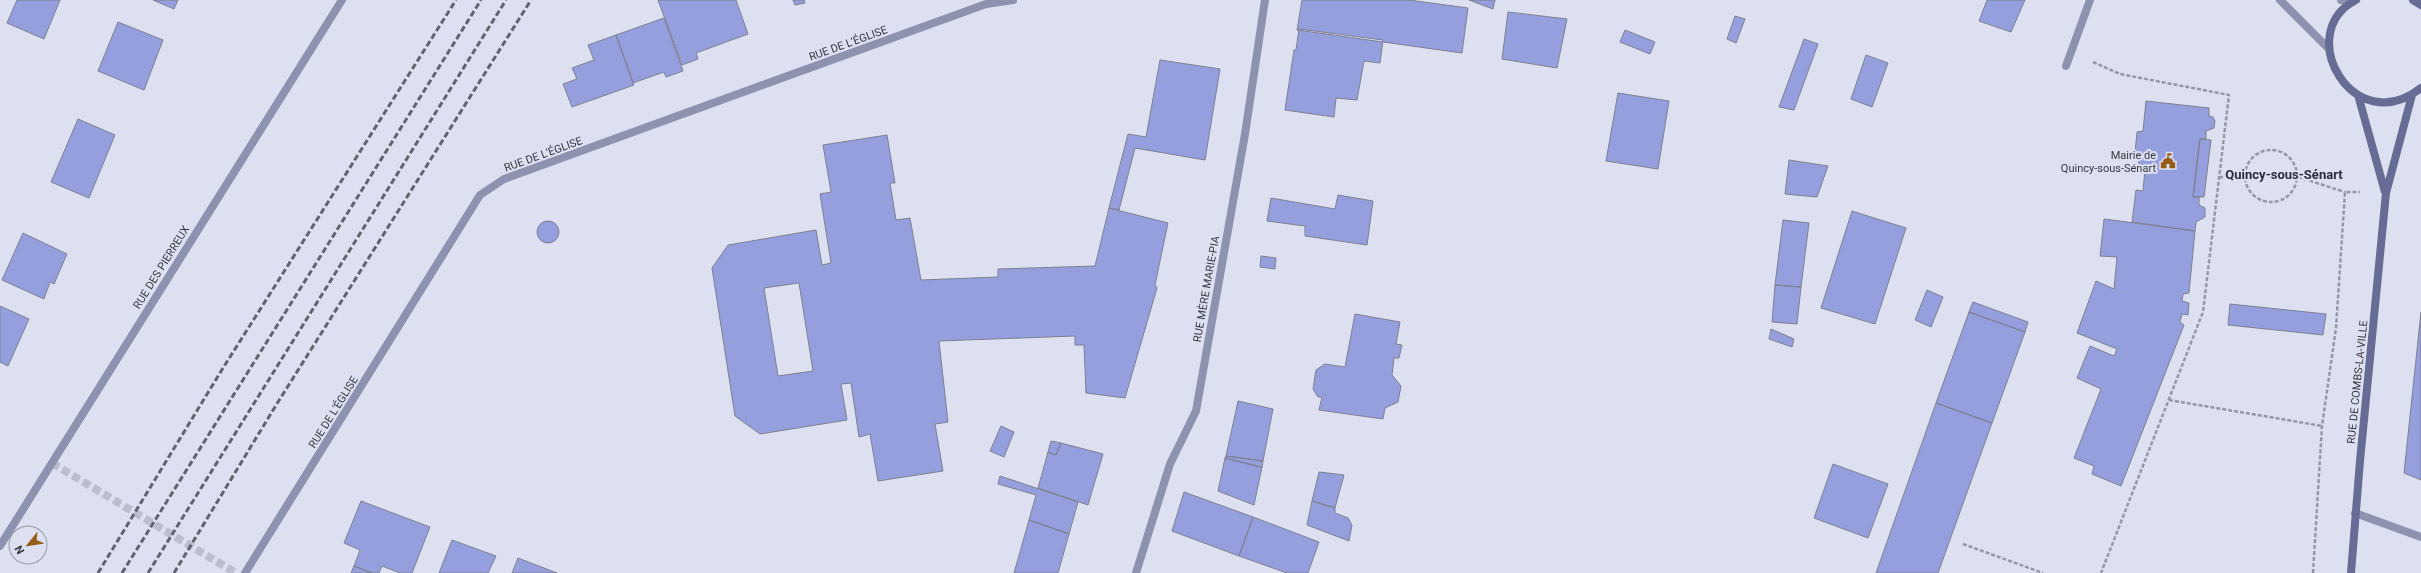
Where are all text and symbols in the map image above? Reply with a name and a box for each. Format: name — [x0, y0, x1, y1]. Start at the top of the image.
street label: RUE DE L'ÉGLISE — [807, 23, 889, 64]
street label: RUE DE L'ÉGLISE — [502, 134, 584, 175]
place label: Mairie de Quincy-sous-Sénart — [2061, 149, 2156, 175]
public building icon: Mairie de Quincy-sous-Sénart — [2159, 152, 2177, 170]
district label: Quincy-sous-Sénart — [2225, 167, 2343, 182]
street label: RUE DES PIERREUX — [131, 223, 192, 311]
street label: RUE MÈRE MARIE-PIA — [1191, 234, 1222, 343]
street label: RUE DE COMBS-LA-VILLE — [2345, 320, 2370, 444]
street label: RUE DE L'ÉGLISE — [306, 374, 361, 451]
north arrow — [8, 525, 48, 565]
text: N — [12, 543, 27, 556]

